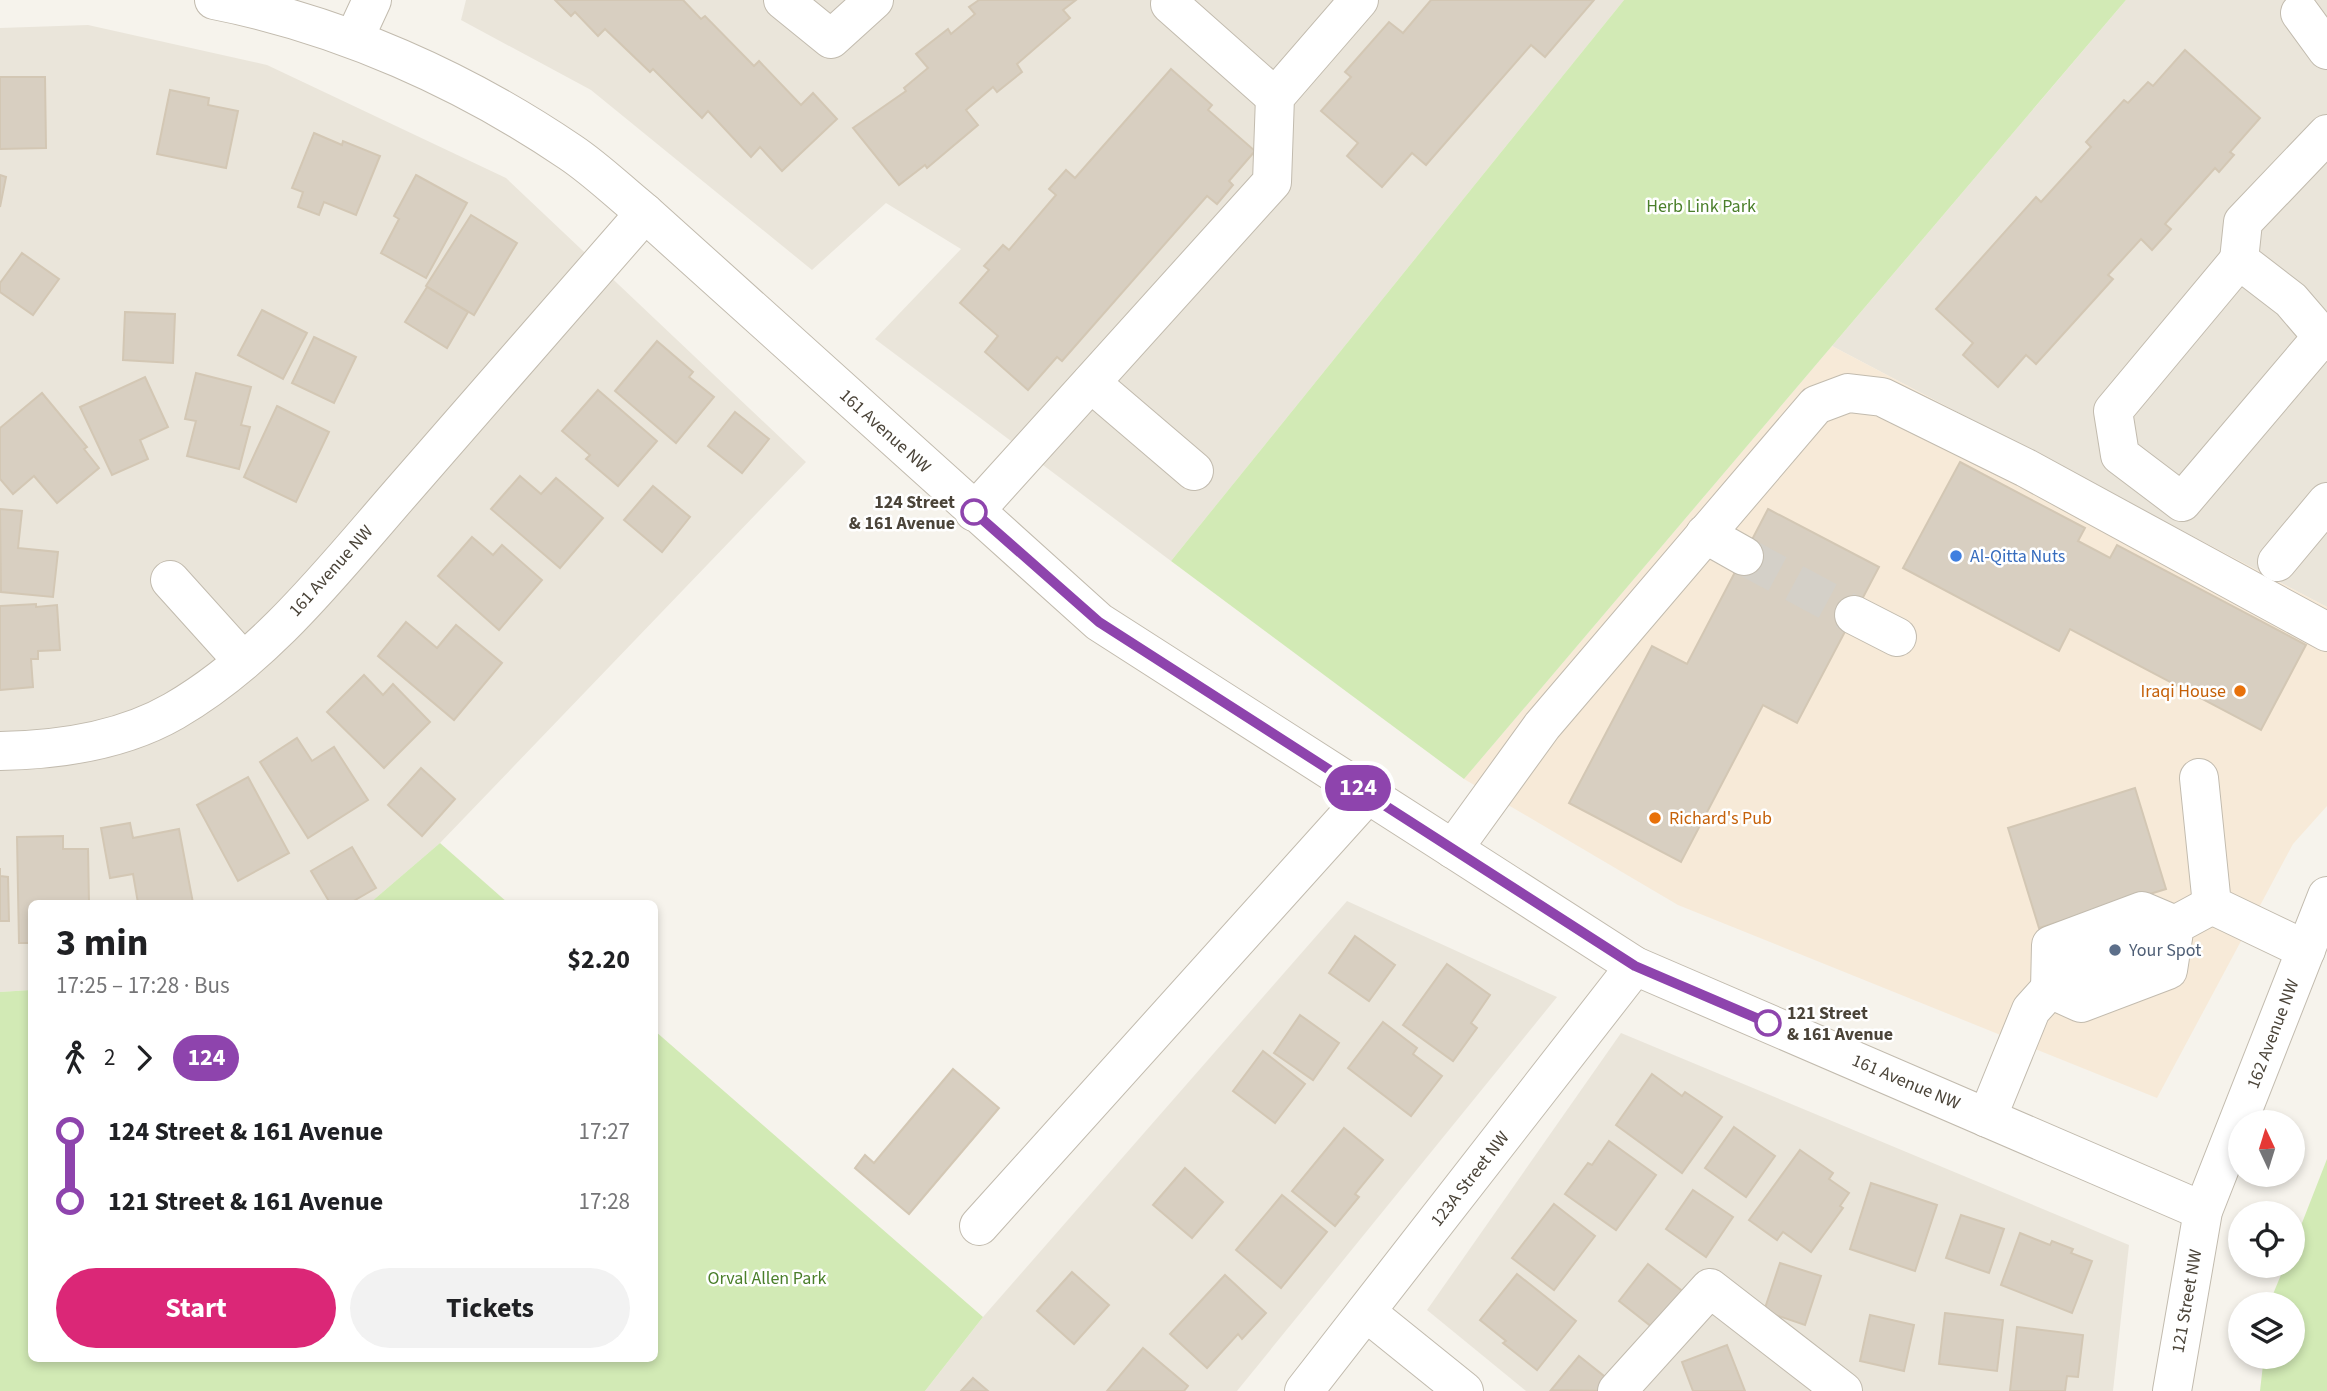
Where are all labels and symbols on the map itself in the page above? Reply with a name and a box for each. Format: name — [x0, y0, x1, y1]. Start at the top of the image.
park label: Herb Link Park — [1646, 194, 1756, 219]
street label: 161 Avenue NW — [834, 383, 936, 479]
place label: 124 Street & 161 Avenue — [849, 490, 955, 536]
marker: 124 Street & 161 Avenue — [961, 499, 987, 525]
street label: 161 Avenue NW — [283, 520, 379, 622]
place label: Al-Qitta Nuts — [1970, 544, 2065, 569]
marker: Al-Qitta Nuts — [1948, 548, 1964, 564]
place label: Iraqi House — [2141, 679, 2226, 704]
marker: Iraqi House — [2232, 683, 2248, 699]
line badge: 124 — [1318, 765, 1398, 811]
place label: Richard's Pub — [1669, 806, 1772, 831]
marker: Richard's Pub — [1647, 810, 1663, 826]
place label: Your Spot — [2128, 938, 2201, 963]
marker: Your Spot — [2107, 942, 2123, 958]
street label: 162 Avenue NW — [2241, 976, 2305, 1092]
place label: 121 Street & 161 Avenue — [1787, 1001, 1893, 1047]
marker: 121 Street & 161 Avenue — [1755, 1010, 1781, 1036]
street label: 161 Avenue NW — [1848, 1048, 1964, 1116]
north arrow — [2228, 1110, 2305, 1186]
street label: 123A Street NW — [1425, 1126, 1515, 1232]
street label: 121 Street NW — [2166, 1247, 2208, 1355]
park label: Orval Allen Park — [708, 1266, 827, 1291]

